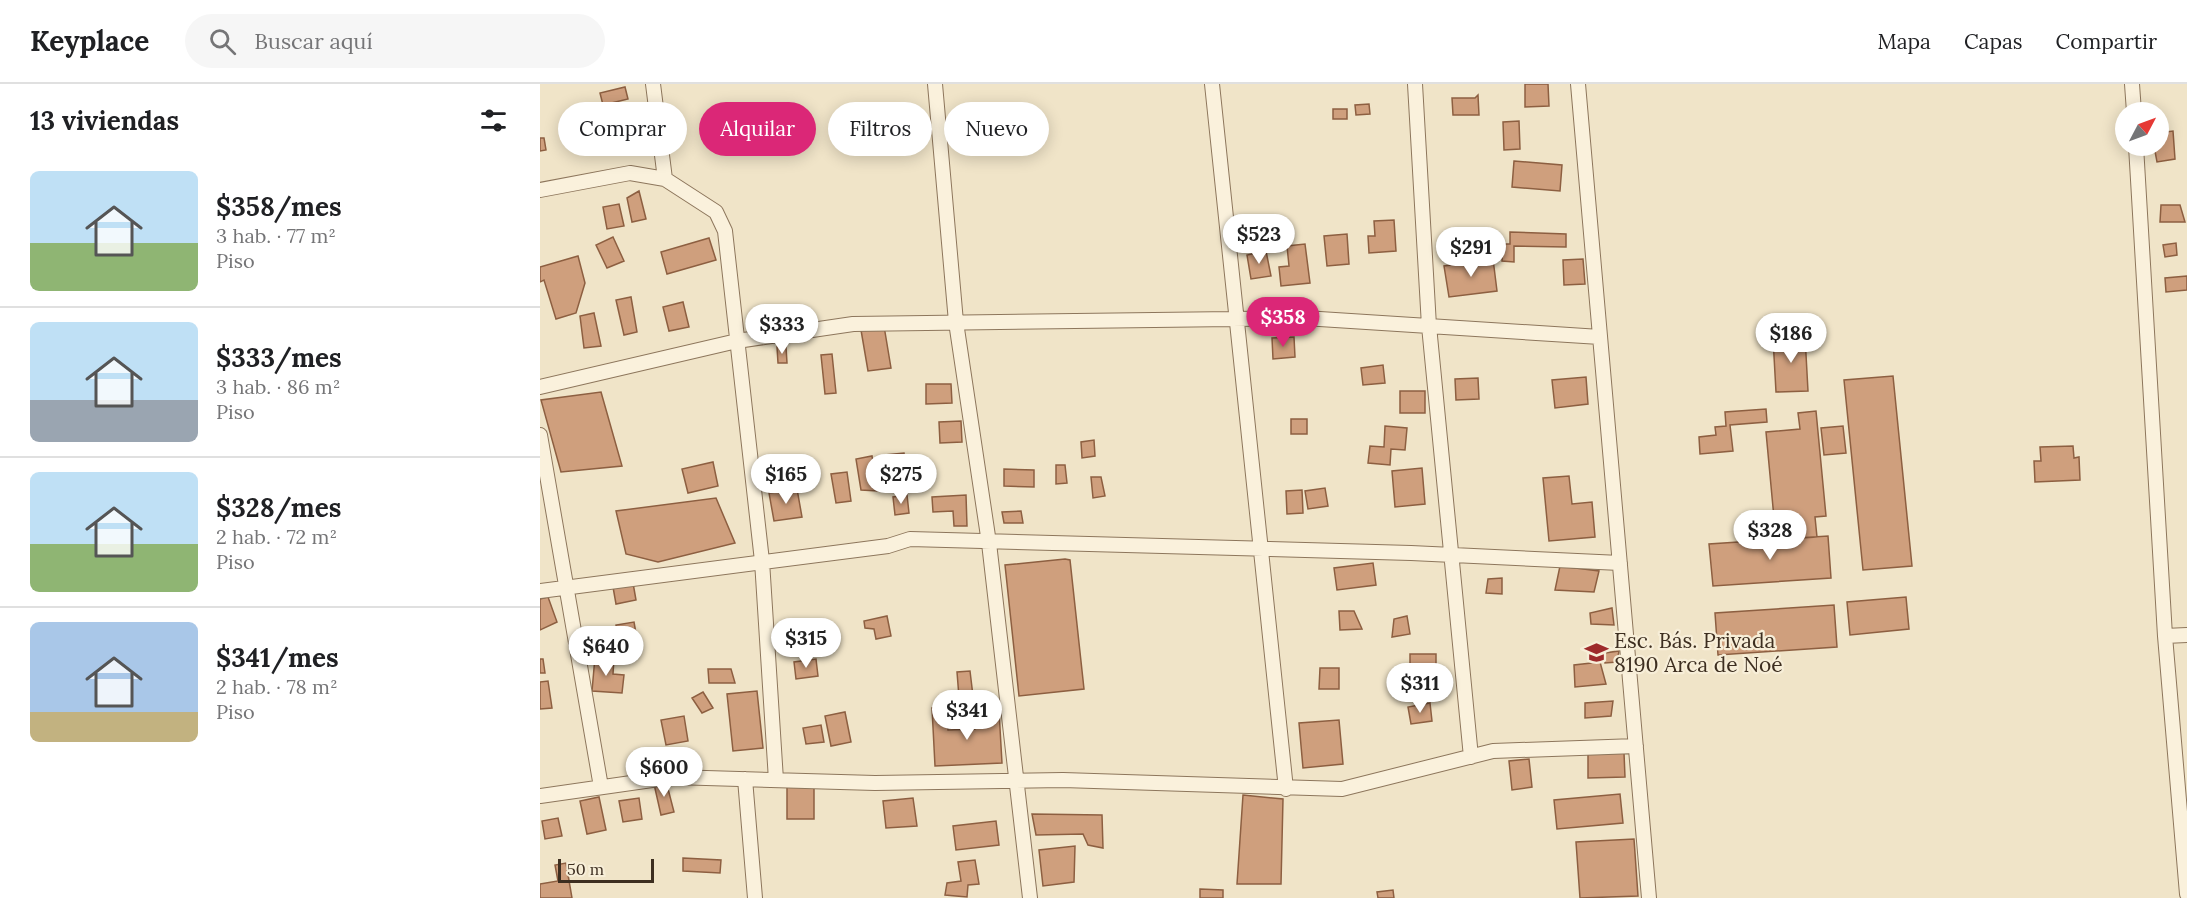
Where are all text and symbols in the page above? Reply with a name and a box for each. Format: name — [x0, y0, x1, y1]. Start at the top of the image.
search box — [185, 14, 605, 68]
text: Keyplace — [30, 23, 149, 59]
icon: search — [206, 25, 239, 58]
text: Buscar aquí — [254, 27, 373, 55]
text: Mapa — [1877, 28, 1931, 55]
text: Capas — [1964, 28, 2023, 55]
text: Compartir — [2056, 28, 2157, 55]
chip: Comprar — [558, 102, 687, 156]
chip: Alquilar — [699, 102, 816, 156]
chip: Filtros — [828, 102, 932, 156]
chip: Nuevo — [944, 102, 1049, 156]
north arrow — [2115, 102, 2169, 156]
map controls — [2115, 102, 2169, 156]
text: 13 viviendas — [30, 104, 179, 137]
icon: filters — [477, 104, 510, 137]
text: $358/mes — [216, 190, 342, 223]
icon: home — [78, 195, 150, 267]
pin: $523 — [1223, 214, 1295, 265]
text: $523 — [1237, 221, 1281, 246]
text: 3 hab. · 77 m² — [216, 223, 336, 248]
pin: $291 — [1435, 227, 1507, 278]
text: $291 — [1450, 234, 1492, 259]
text: Piso — [216, 248, 255, 273]
pin: $358 — [1247, 297, 1319, 348]
pin: $333 — [746, 304, 818, 355]
text: $358 — [1260, 304, 1306, 329]
text: $333 — [759, 311, 805, 336]
pin: $186 — [1755, 313, 1827, 364]
text: $186 — [1770, 320, 1812, 345]
text: $333/mes — [216, 341, 342, 374]
icon: home — [78, 346, 150, 418]
text: 3 hab. · 86 m² — [216, 374, 340, 399]
text: Piso — [216, 399, 255, 424]
pin: $165 — [750, 454, 822, 505]
pin: $275 — [865, 454, 937, 505]
text: $165 — [765, 461, 807, 486]
text: $275 — [880, 461, 922, 486]
text: $328/mes — [216, 491, 341, 524]
icon: home — [78, 496, 150, 568]
pin: $328 — [1734, 510, 1806, 561]
text: $328 — [1747, 517, 1793, 542]
text: 2 hab. · 72 m² — [216, 524, 337, 549]
text: Piso — [216, 549, 255, 574]
pin: $315 — [770, 618, 842, 669]
text: $315 — [785, 625, 827, 650]
pin: $640 — [570, 626, 642, 677]
place label: Esc. Bás. Privada 8190 Arca de Noé — [1614, 627, 1783, 678]
text: $640 — [583, 633, 629, 658]
school or university icon: Esc. Bás. Privada 8190 Arca de Noé — [1583, 639, 1609, 665]
text: $341/mes — [216, 641, 339, 674]
icon: home — [78, 646, 150, 718]
pin: $311 — [1384, 663, 1456, 714]
text: $311 — [1400, 670, 1440, 695]
text: 2 hab. · 78 m² — [216, 674, 338, 699]
pin: $341 — [931, 690, 1003, 741]
text: $341 — [946, 697, 988, 722]
text: Piso — [216, 699, 255, 724]
pin: $600 — [628, 747, 700, 798]
text: $600 — [640, 754, 688, 779]
scale bar — [558, 856, 654, 884]
text: 50 m — [567, 859, 604, 879]

